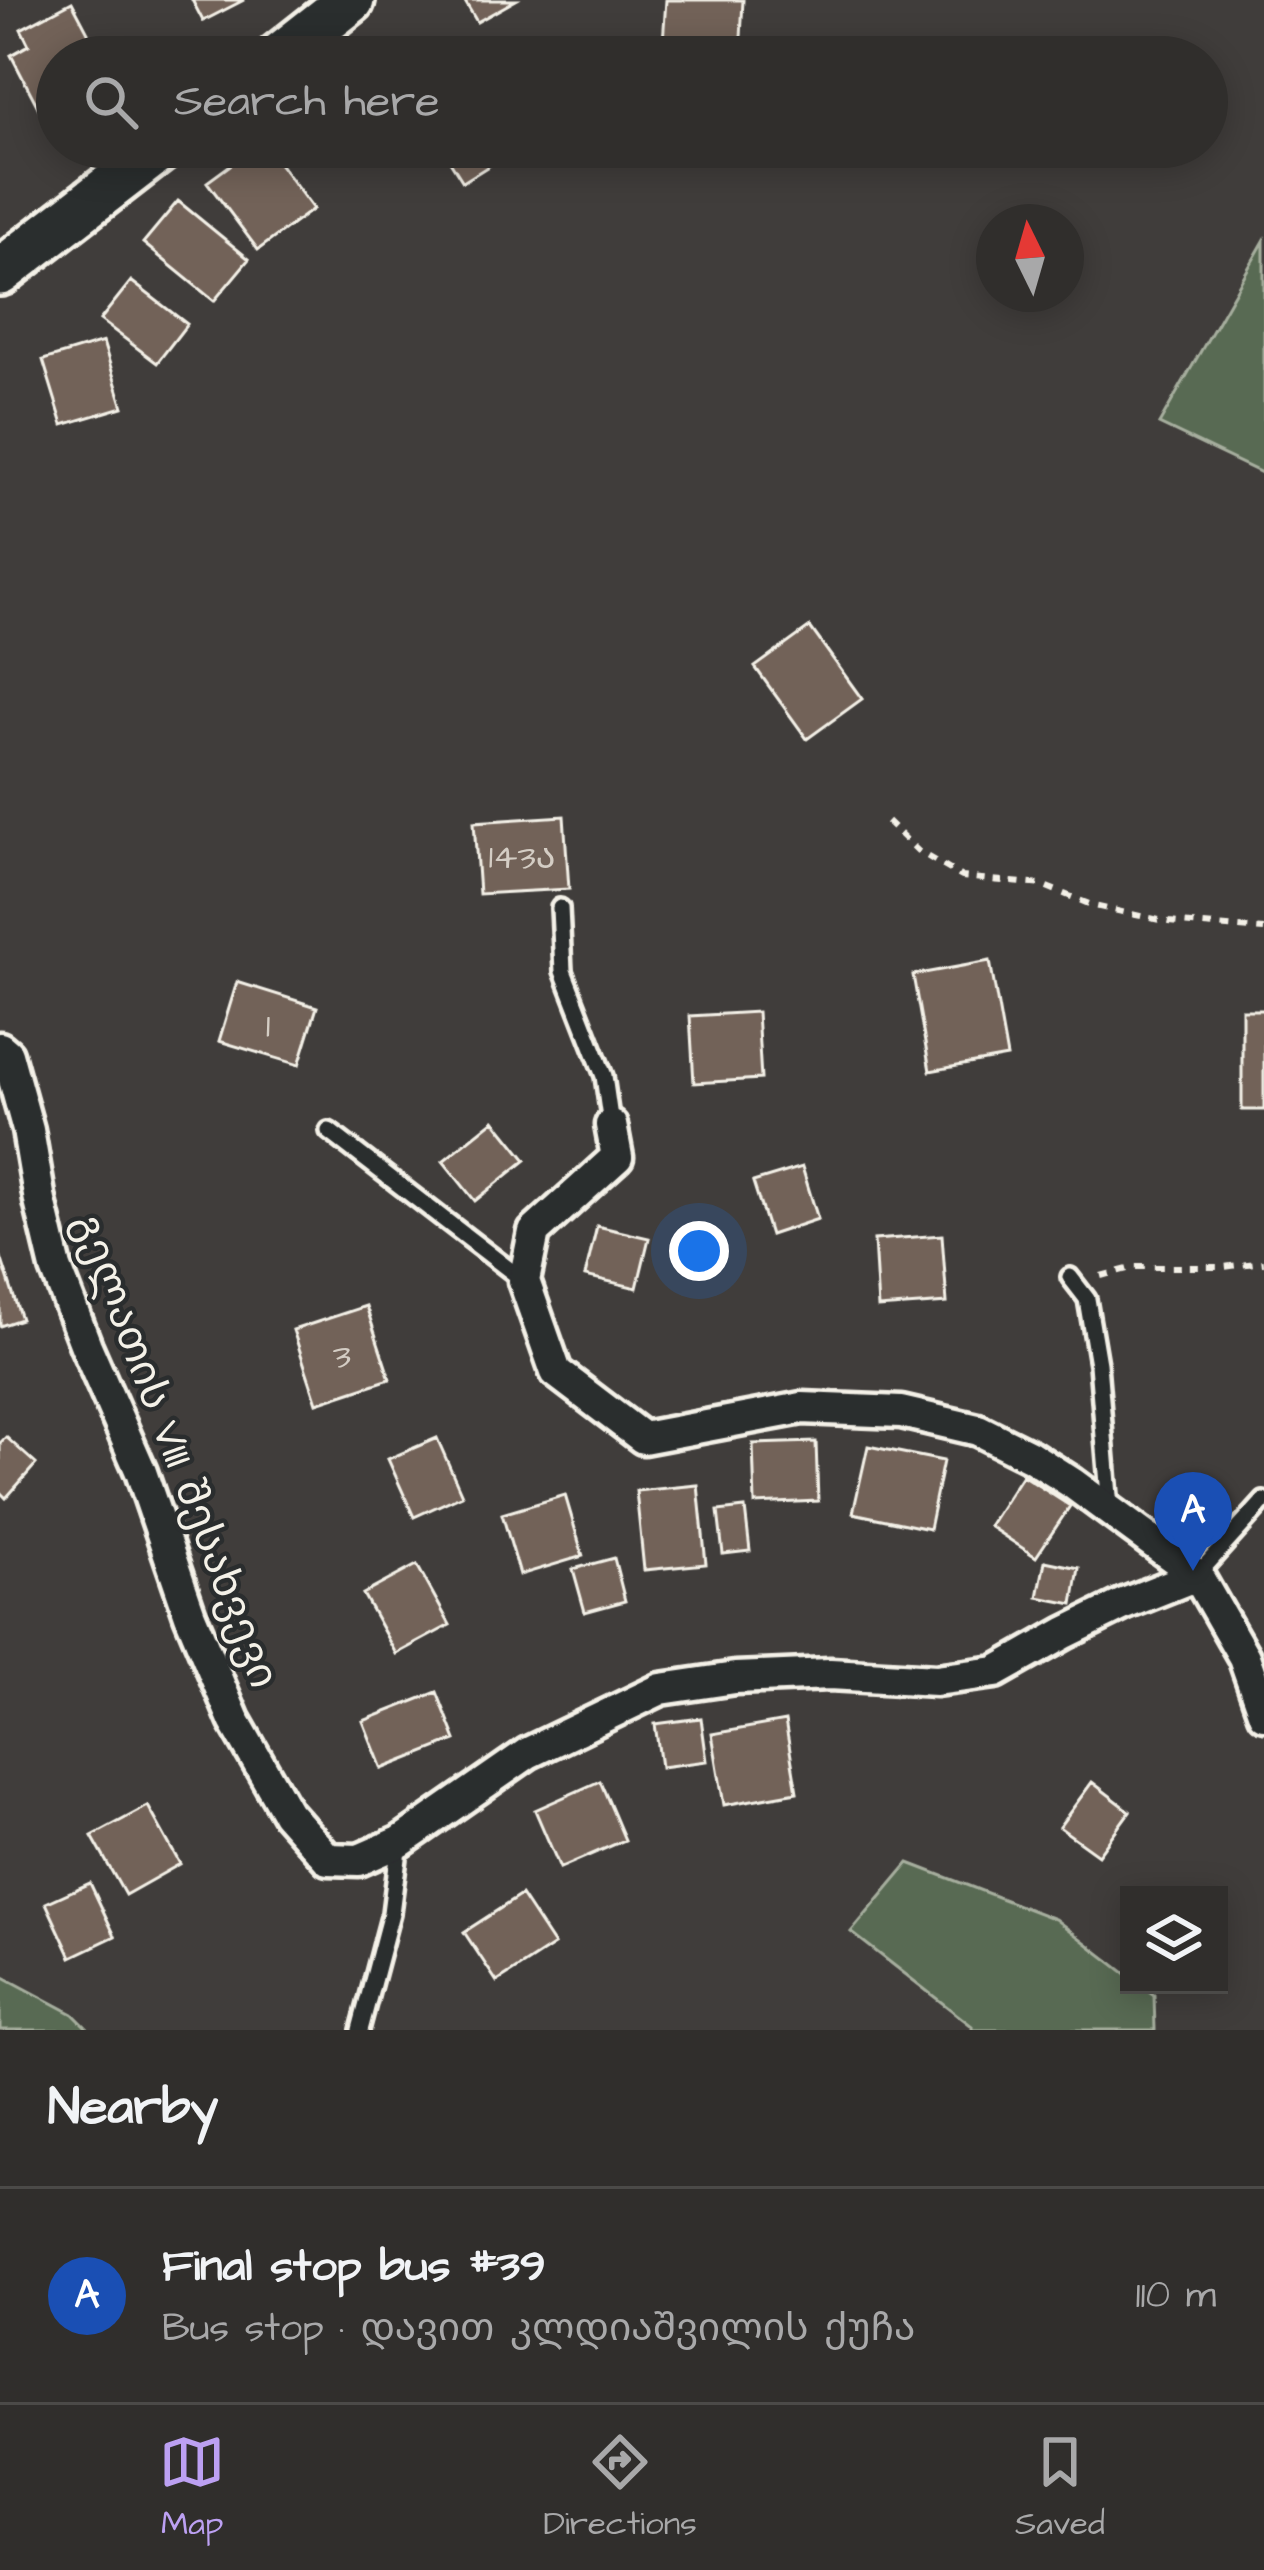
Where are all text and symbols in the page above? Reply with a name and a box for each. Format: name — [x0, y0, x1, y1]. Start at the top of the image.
search box — [36, 36, 1228, 168]
icon: search — [78, 69, 144, 135]
text: Search here — [174, 71, 440, 133]
north arrow — [976, 204, 1084, 312]
house number: 143ა — [488, 832, 556, 883]
house number: 1 — [266, 1001, 270, 1052]
street label: გელათის VIII შესახვევი — [57, 1205, 292, 1697]
your location — [669, 1221, 729, 1281]
house number: 3 — [333, 1331, 351, 1382]
pin: A — [1154, 1472, 1232, 1571]
map controls — [1120, 1886, 1228, 1994]
button: layers — [1120, 1886, 1228, 1994]
text: Nearby — [48, 2073, 218, 2144]
text: Final stop bus #39 — [162, 2236, 546, 2298]
text: A — [75, 2269, 99, 2323]
text: 110 m — [1135, 2269, 1216, 2323]
text: Bus stop · დავით კლდიაშვილის ქუჩა — [162, 2302, 915, 2356]
tab: Map — [159, 2429, 225, 2547]
tab: Directions — [543, 2429, 697, 2547]
tab: Saved — [1015, 2429, 1105, 2547]

